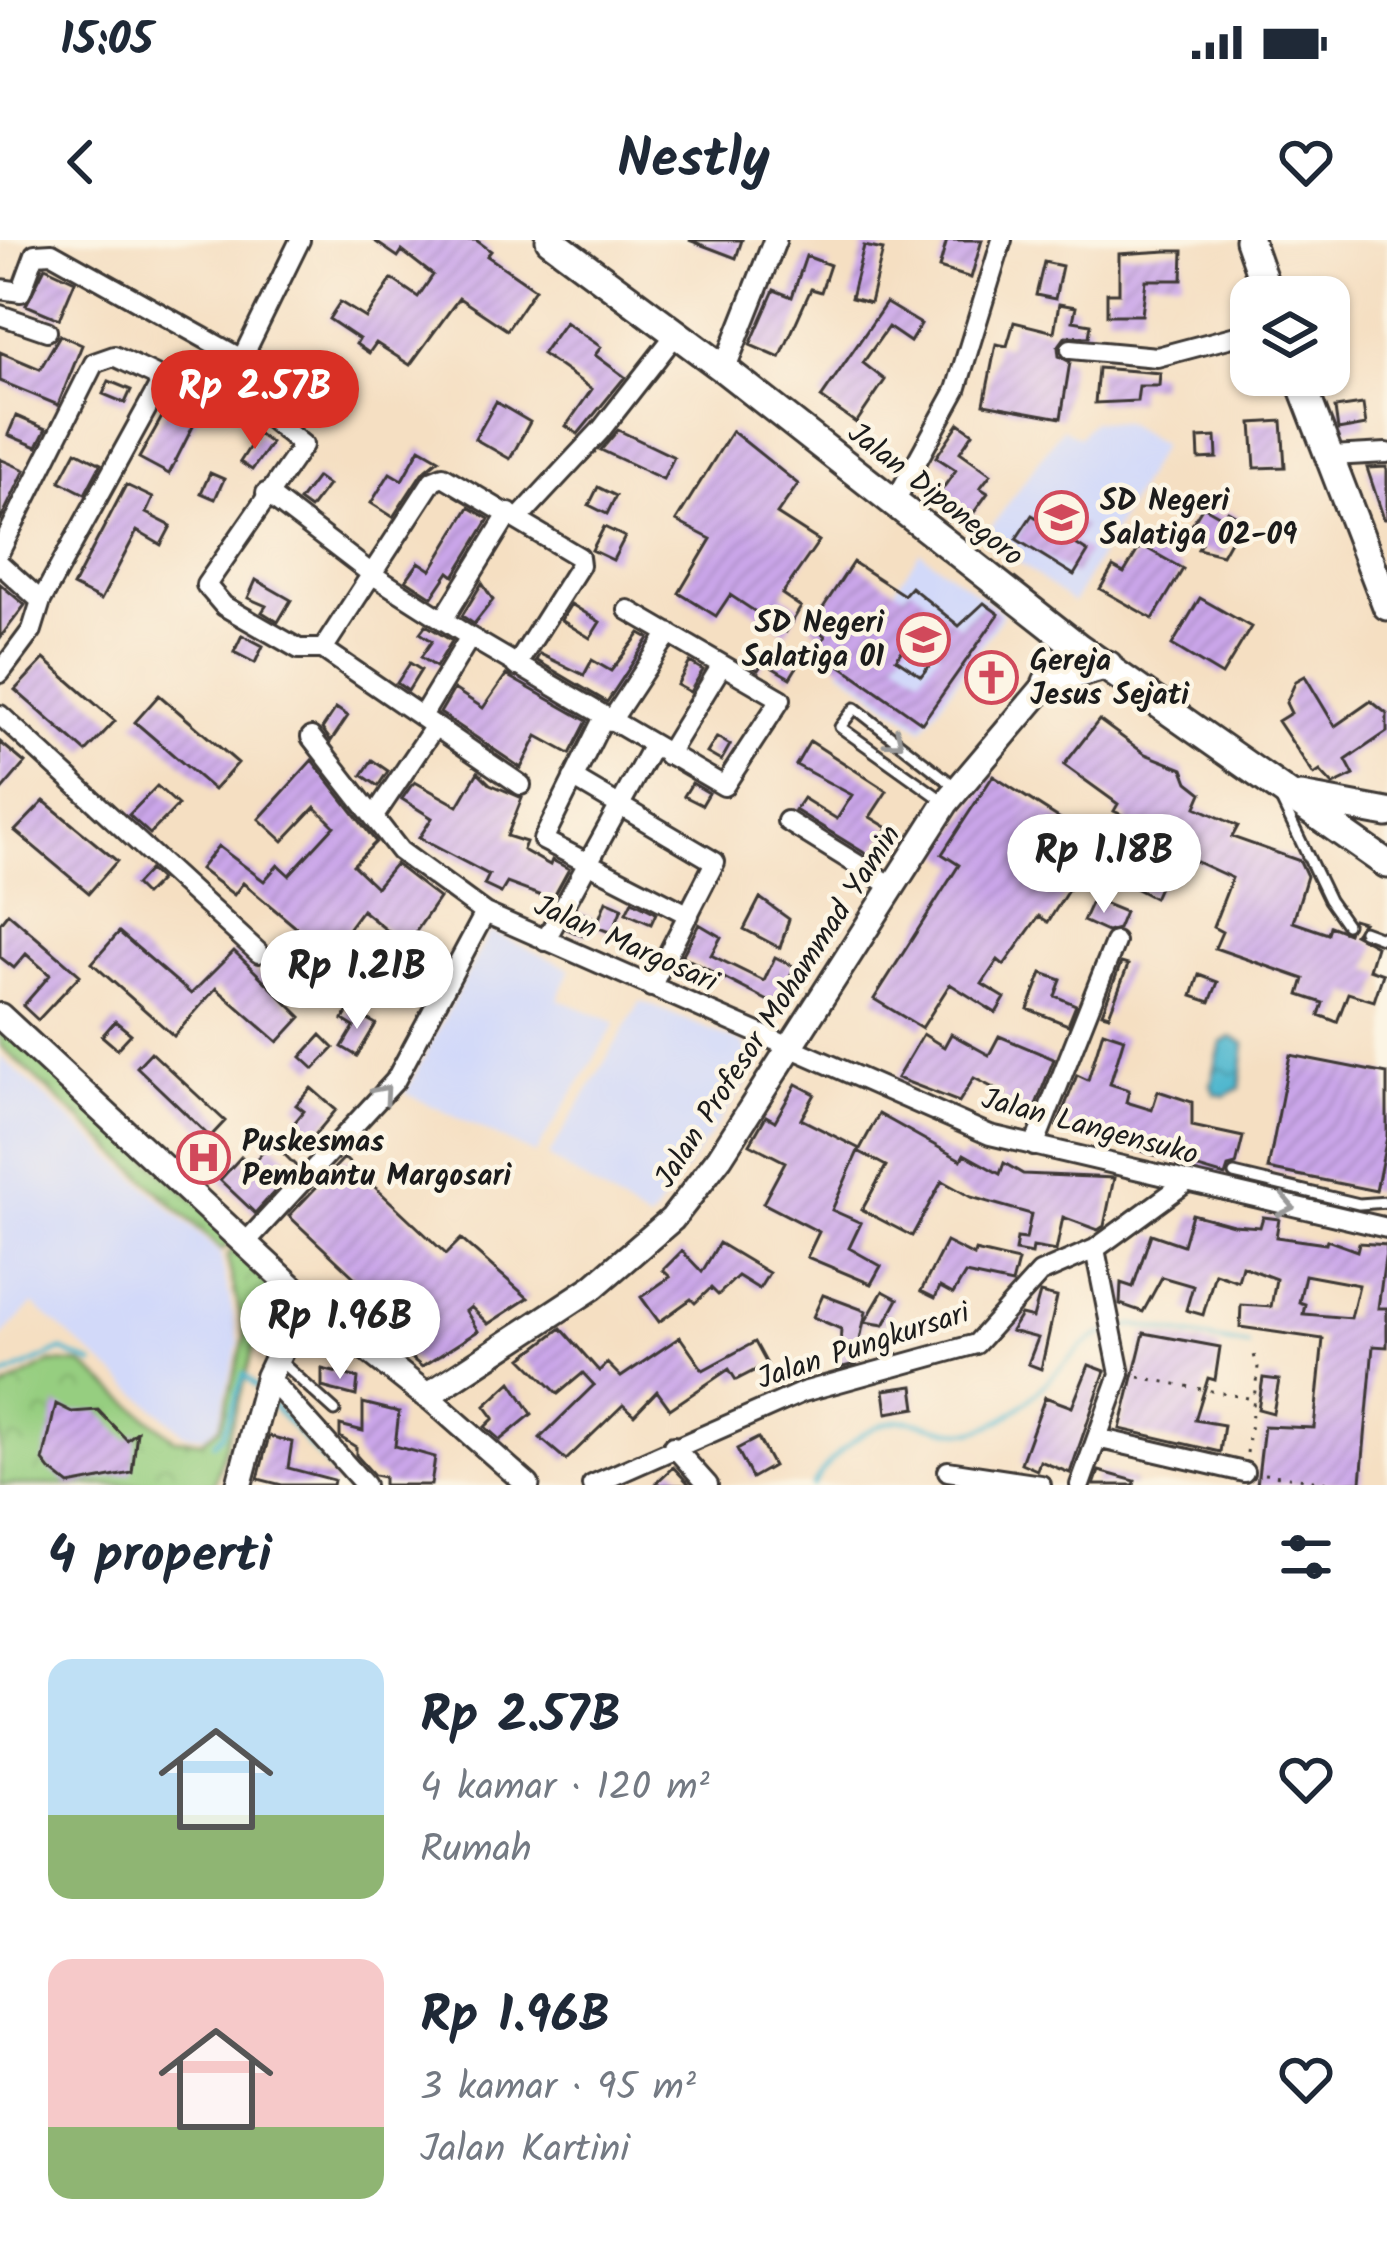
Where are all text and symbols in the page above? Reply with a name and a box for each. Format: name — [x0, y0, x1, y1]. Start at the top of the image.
text: 15:05 — [60, 6, 153, 78]
text: Nestly — [617, 119, 770, 205]
icon: back — [48, 129, 114, 195]
icon: heart — [1273, 129, 1339, 195]
map controls — [1230, 276, 1350, 396]
button: layers — [1230, 276, 1350, 396]
pin: Rp 2.57B — [131, 350, 379, 452]
text: Rp 2.57B — [178, 358, 332, 420]
street label: Jalan Diponegoro — [836, 411, 1033, 580]
place label: SD Negeri Salatiga 02-09 — [1100, 478, 1297, 560]
school or university icon: SD Negeri Salatiga 02-09 — [1033, 489, 1089, 545]
place label: SD Negeri Salatiga 01 — [742, 600, 885, 682]
school or university icon: SD Negeri Salatiga 01 — [895, 611, 951, 667]
place label: Gereja Jesus Sejati — [1030, 638, 1190, 720]
church icon: Gereja Jesus Sejati — [963, 649, 1019, 705]
one-way arrow — [882, 725, 904, 747]
pin: Rp 1.18B — [980, 814, 1228, 916]
street label: Jalan Profesor Mohammad Yamin — [643, 816, 915, 1198]
text: Rp 1.18B — [1034, 822, 1174, 884]
street label: Jalan Margosari — [525, 883, 727, 1008]
pin: Rp 1.21B — [233, 930, 481, 1032]
text: Rp 1.21B — [287, 938, 427, 1000]
street label: Jalan Langensuko — [976, 1076, 1203, 1180]
one-way arrow — [369, 1086, 390, 1107]
place label: Puskesmas Pembantu Margosari — [242, 1119, 512, 1201]
hospital icon: Puskesmas Pembantu Margosari — [175, 1130, 231, 1186]
one-way arrow — [1275, 1192, 1295, 1217]
pin: Rp 1.96B — [216, 1280, 464, 1382]
text: Rp 1.96B — [267, 1288, 413, 1350]
street label: Jalan Pungkursari — [751, 1289, 978, 1404]
text: 4 properti — [48, 1517, 272, 1598]
icon: filters — [1273, 1524, 1339, 1590]
text: Rp 2.57B — [420, 1677, 621, 1758]
icon: home — [144, 1707, 288, 1851]
icon: heart — [1273, 1746, 1339, 1812]
text: 4 kamar · 120 m² — [420, 1758, 710, 1820]
text: Rumah — [420, 1820, 532, 1882]
text: Rp 1.96B — [420, 1977, 611, 2058]
icon: home — [144, 2007, 288, 2151]
icon: heart — [1273, 2046, 1339, 2112]
text: 3 kamar · 95 m² — [420, 2058, 696, 2120]
text: Jalan Kartini — [420, 2120, 630, 2182]

